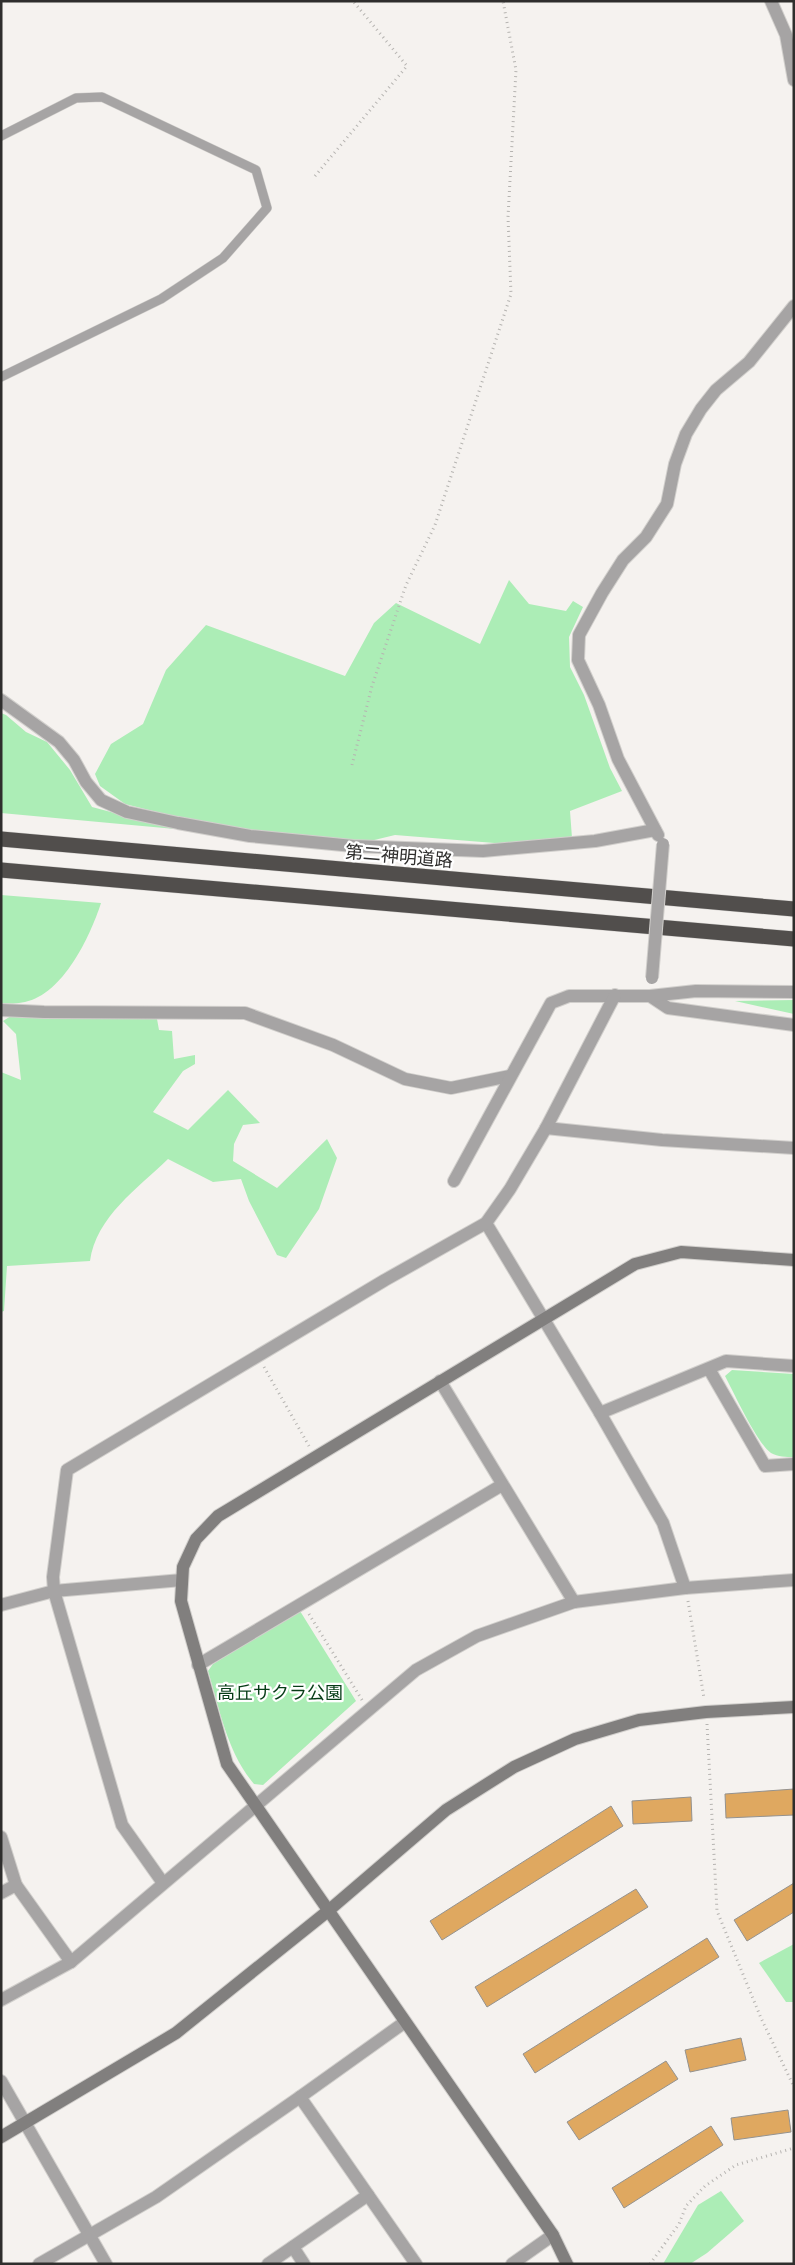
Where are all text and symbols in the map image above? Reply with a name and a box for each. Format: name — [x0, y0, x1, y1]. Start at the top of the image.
street label: 第二神明道路 — [344, 840, 454, 872]
park label: 高丘サクラ公園 — [217, 1681, 343, 1704]

